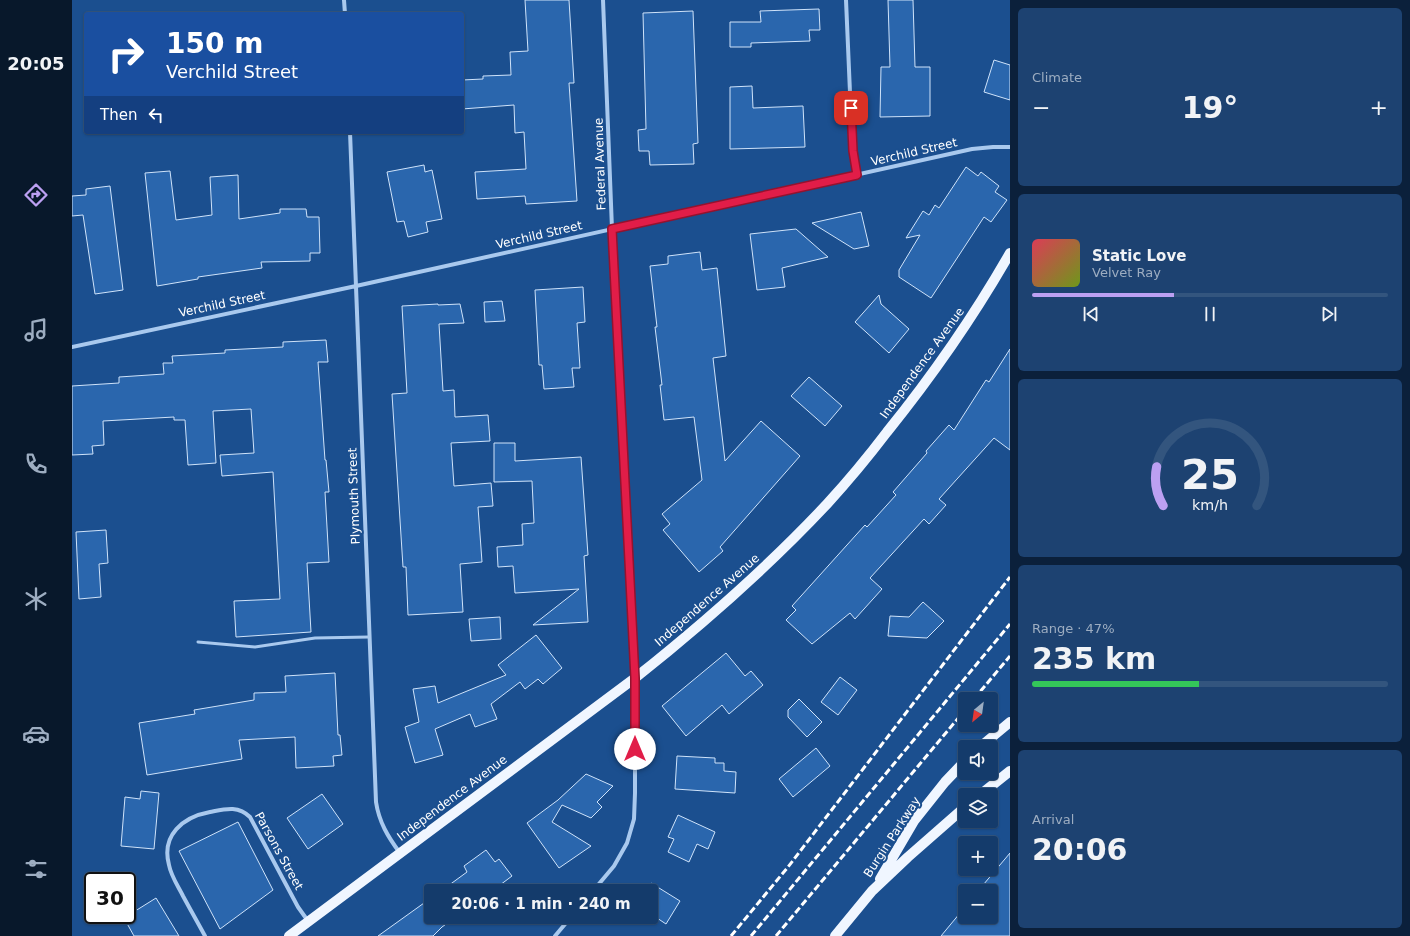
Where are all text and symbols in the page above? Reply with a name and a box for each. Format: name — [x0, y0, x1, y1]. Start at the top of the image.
text: 150 m — [166, 27, 263, 60]
icon: right — [100, 28, 152, 80]
text: 20:05 — [7, 53, 65, 74]
text: Verchild Street — [166, 61, 298, 82]
text: Climate — [1032, 70, 1082, 85]
text: 19° — [1182, 90, 1238, 125]
pin — [834, 91, 868, 125]
text: − — [1032, 95, 1050, 120]
text: + — [1370, 95, 1388, 120]
icon: arrive — [840, 97, 862, 119]
icon: left — [145, 104, 167, 126]
text: Then — [100, 106, 137, 124]
street label: Federal Avenue — [591, 117, 609, 211]
street label: Verchild Street — [869, 135, 959, 169]
icon: directions — [22, 181, 50, 209]
street label: Verchild Street — [494, 218, 584, 252]
text: Static Love — [1092, 247, 1186, 265]
text: Velvet Ray — [1092, 265, 1161, 280]
street label: Verchild Street — [177, 288, 267, 320]
icon: previous — [1080, 303, 1102, 325]
icon: pause — [1199, 303, 1221, 325]
icon: next — [1318, 303, 1340, 325]
street label: Independence Avenue — [877, 305, 967, 421]
icon: music — [22, 316, 50, 344]
street label: Plymouth Street — [345, 447, 363, 545]
icon: phone — [22, 450, 50, 478]
text: 25 — [1181, 450, 1239, 499]
text: km/h — [1192, 497, 1228, 513]
street label: Independence Avenue — [652, 551, 762, 649]
icon: climate — [22, 585, 50, 613]
text: Range · 47% — [1032, 621, 1115, 636]
text: 235 km — [1032, 641, 1156, 676]
north arrow — [958, 692, 998, 732]
map controls — [958, 692, 998, 924]
icon: car — [22, 720, 50, 748]
position arrow — [614, 728, 656, 770]
button: sound — [958, 740, 998, 780]
street label: Independence Avenue — [394, 752, 510, 844]
button: layers — [958, 788, 998, 828]
street label: Burgin Parkway — [861, 794, 923, 880]
street label: Parsons Street — [252, 810, 306, 893]
text: Arrival — [1032, 812, 1074, 827]
text: 20:06 — [1032, 832, 1128, 867]
button: + — [958, 836, 998, 876]
icon: filters — [22, 855, 50, 883]
speed limit sign: 30 — [84, 872, 136, 924]
button: − — [958, 884, 998, 924]
text: 20:06 · 1 min · 240 m — [451, 895, 631, 913]

